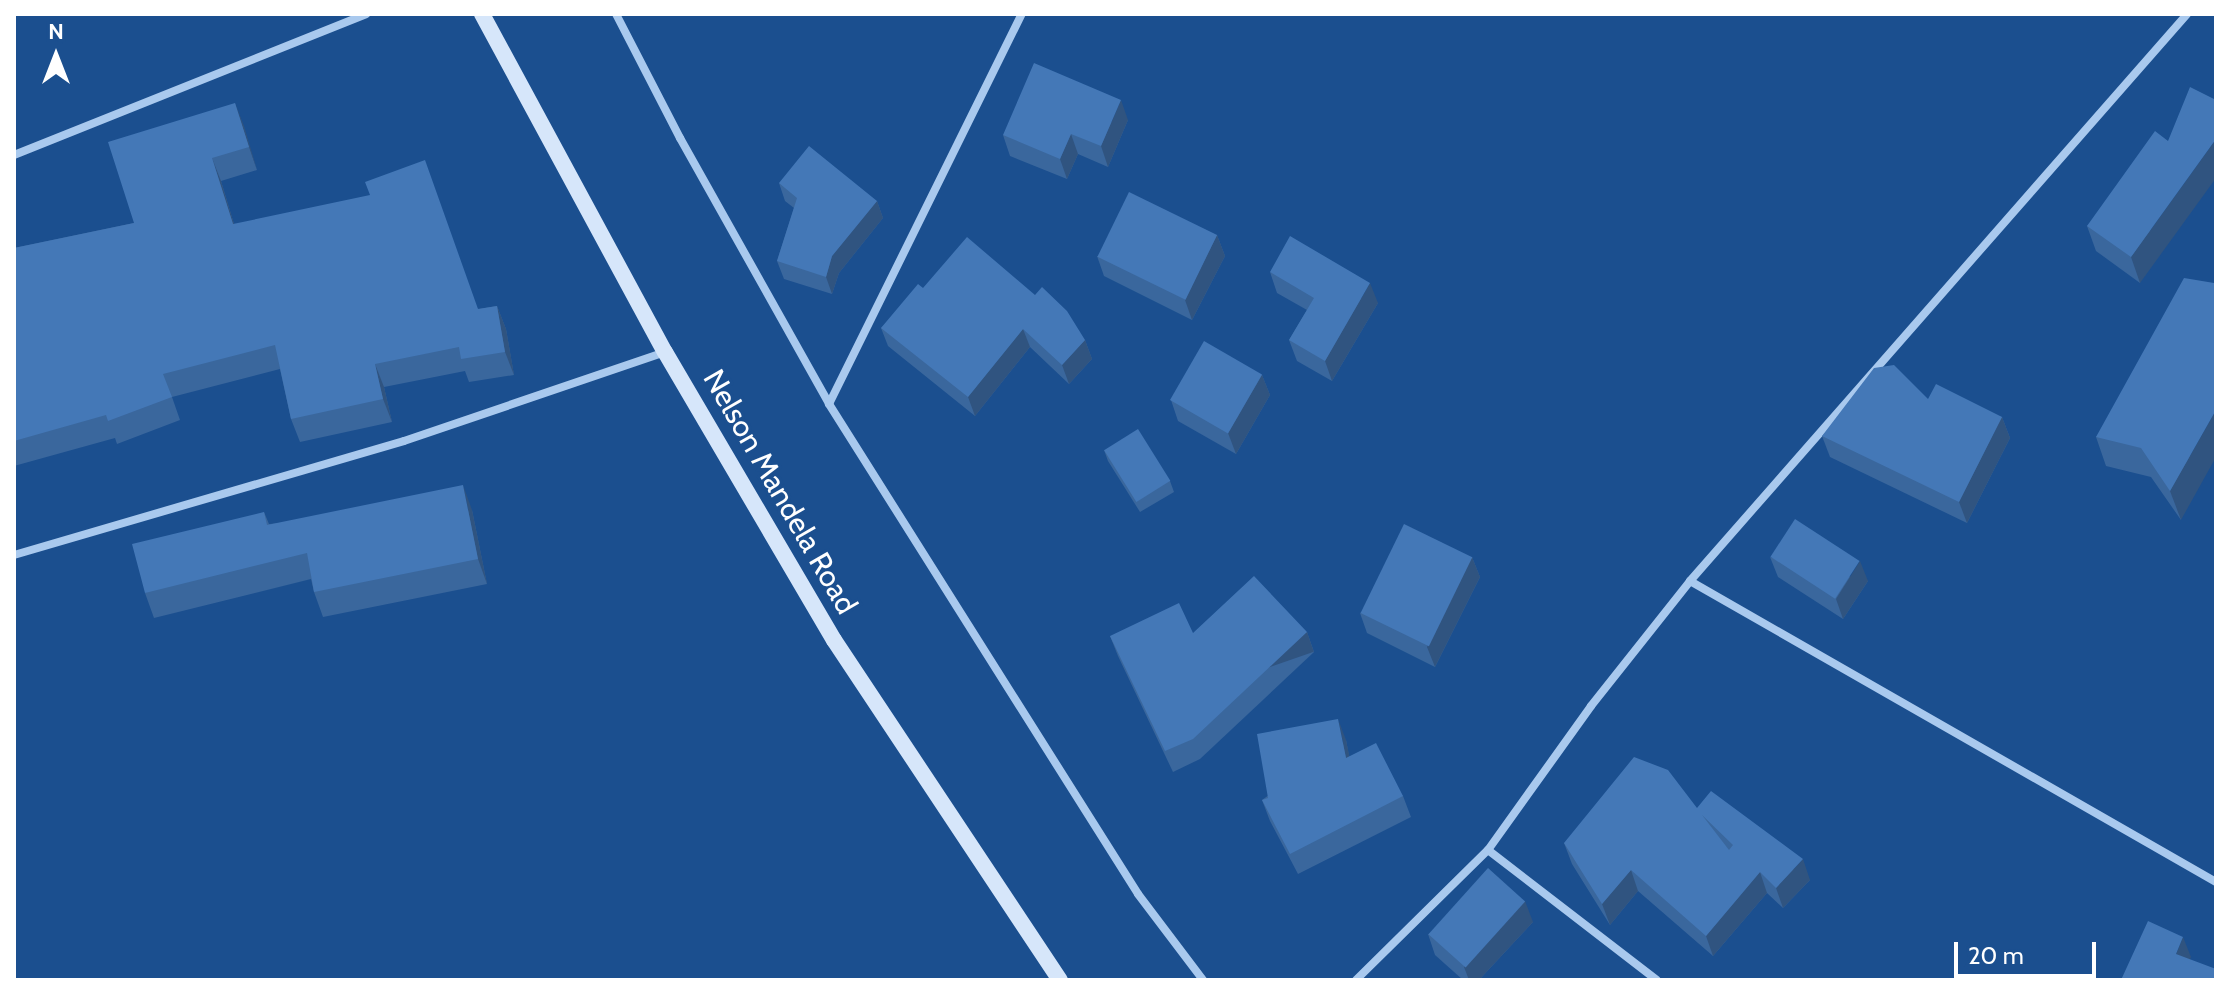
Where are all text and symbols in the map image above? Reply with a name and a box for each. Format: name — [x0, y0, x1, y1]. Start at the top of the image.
north arrow — [16, 16, 96, 96]
text: N — [48, 18, 64, 45]
street label: Nelson Mandela Road — [695, 363, 865, 621]
scale bar — [1958, 926, 2100, 976]
text: 20 m — [1968, 941, 2024, 970]

